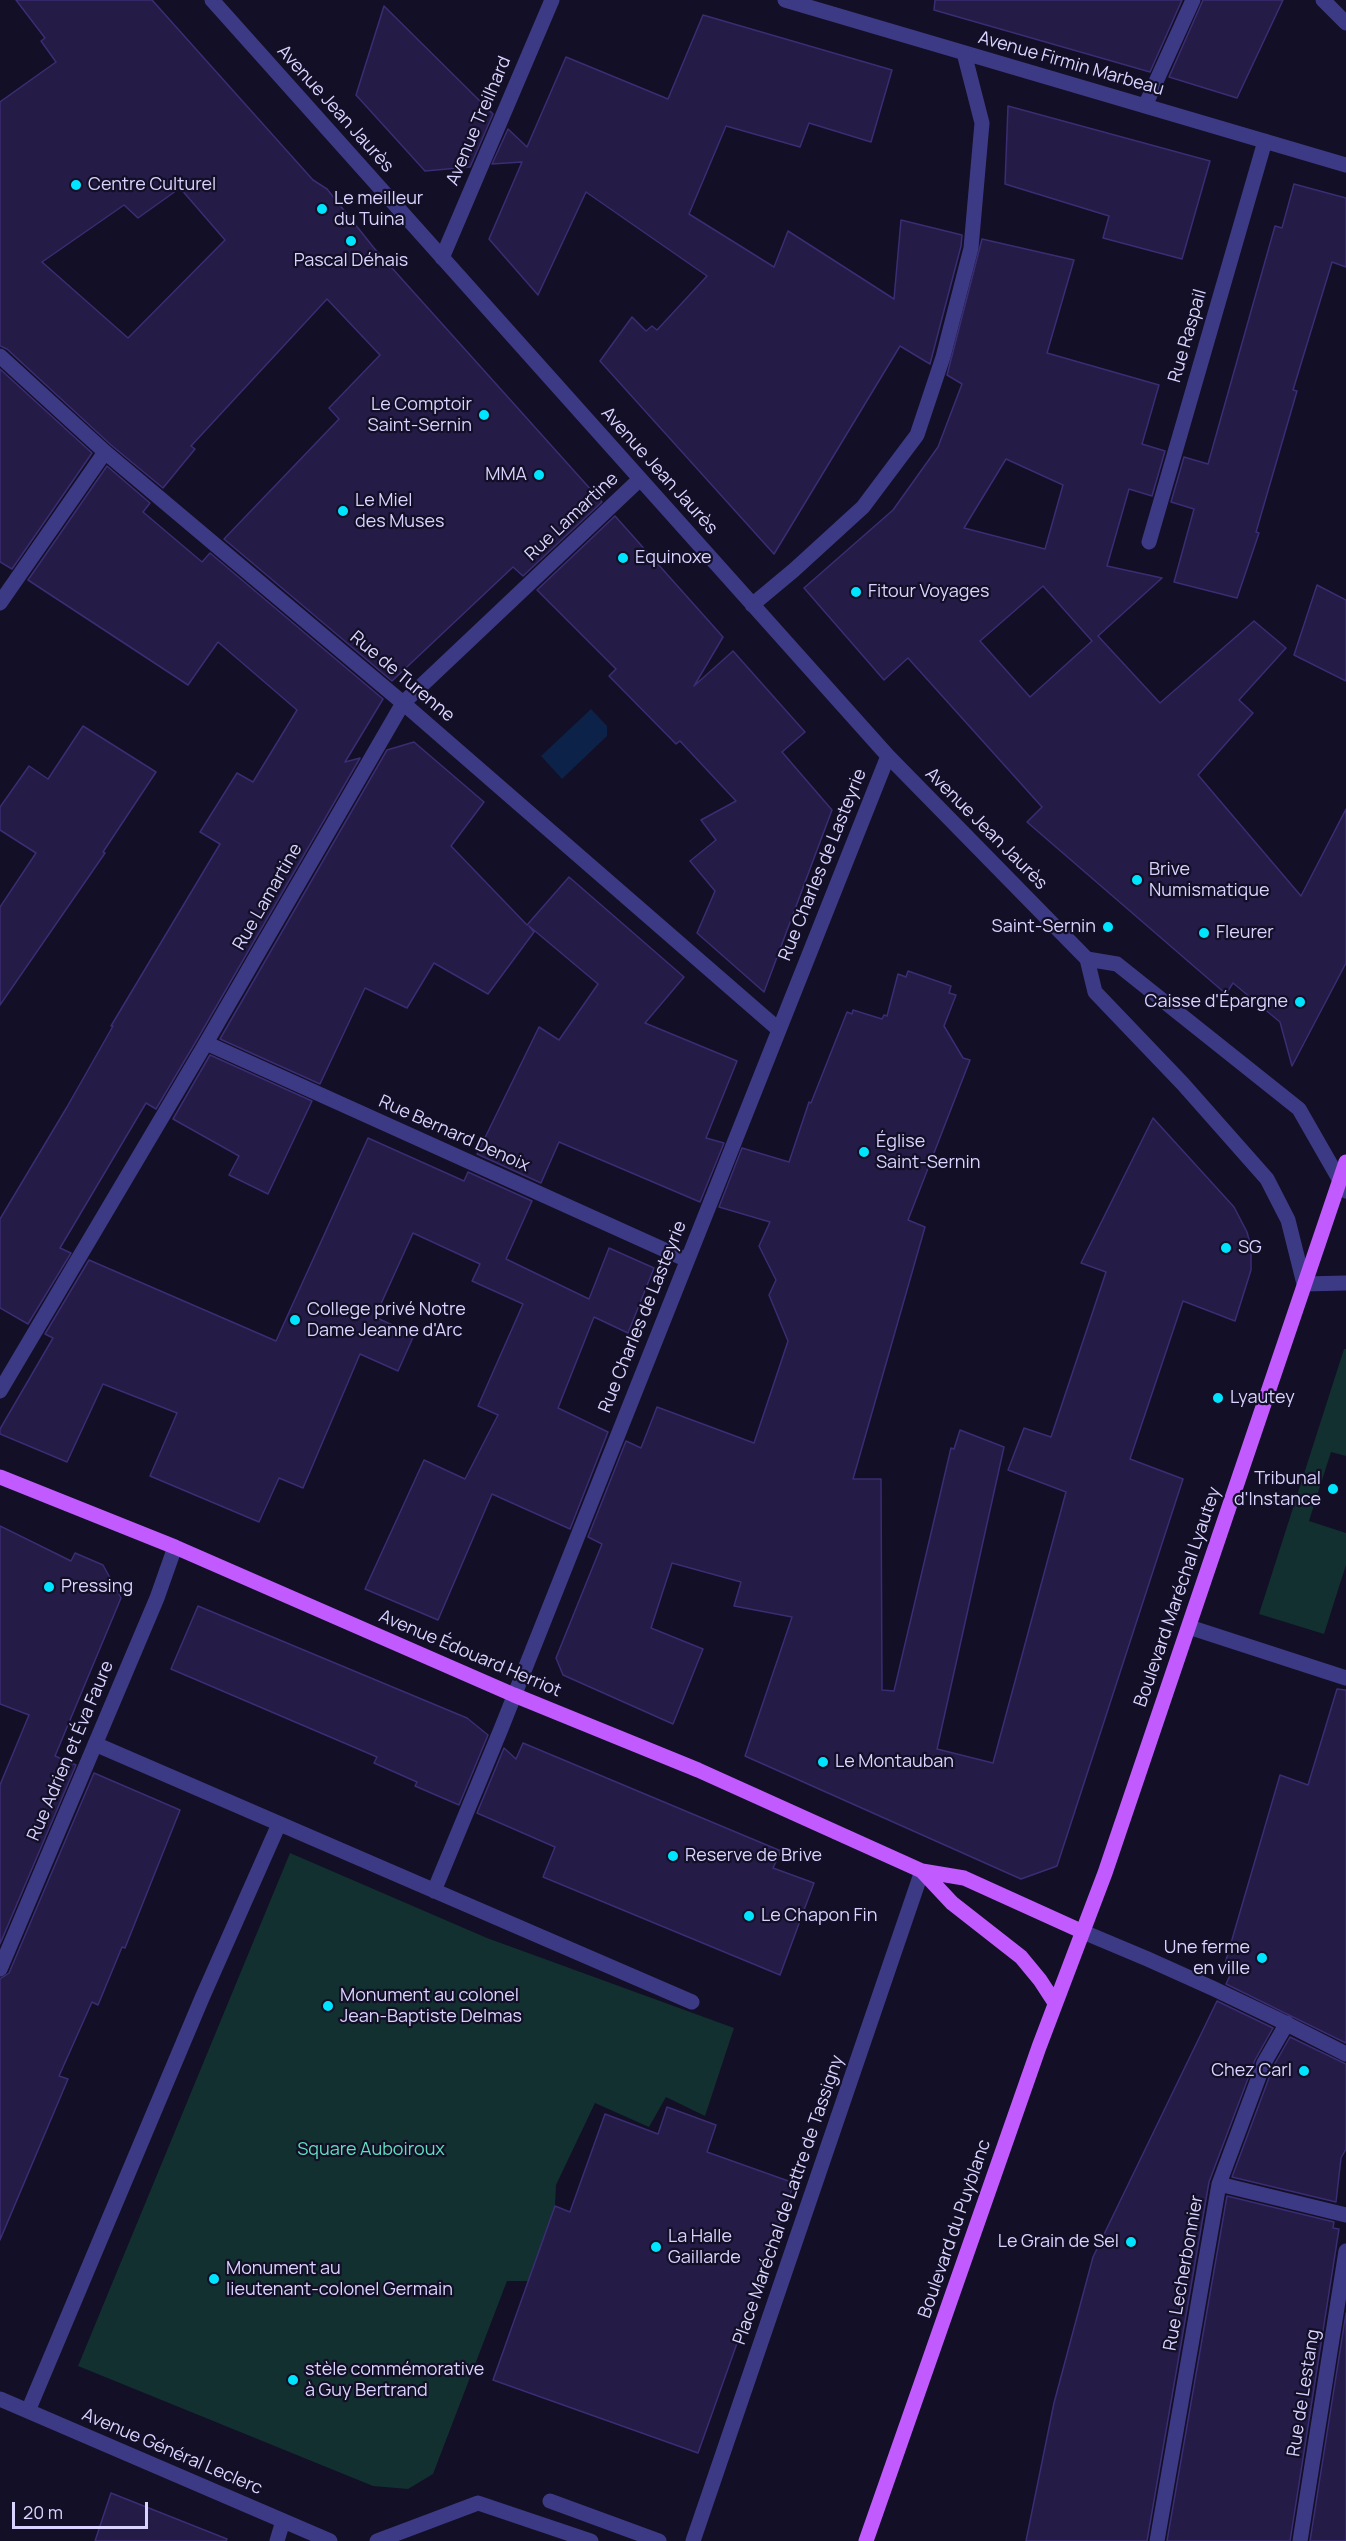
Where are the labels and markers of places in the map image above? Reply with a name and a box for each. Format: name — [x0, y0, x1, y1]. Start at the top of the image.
place label: Centre Culturel — [88, 174, 216, 196]
marker: Centre Culturel — [69, 178, 83, 192]
place label: Le meilleur du Tuina — [334, 188, 423, 230]
marker: Le meilleur du Tuina — [315, 202, 329, 216]
marker: Pascal Déhais — [344, 234, 358, 248]
place label: Pascal Déhais — [294, 250, 408, 272]
place label: Le Comptoir Saint-Sernin — [368, 394, 472, 436]
marker: Le Comptoir Saint-Sernin — [477, 408, 491, 422]
place label: MMA — [485, 464, 527, 486]
marker: MMA — [532, 468, 546, 482]
place label: Le Miel des Muses — [355, 490, 444, 532]
marker: Le Miel des Muses — [336, 504, 350, 518]
place label: Equinoxe — [635, 547, 712, 569]
marker: Equinoxe — [616, 551, 630, 565]
place label: Fitour Voyages — [868, 581, 989, 603]
marker: Fitour Voyages — [849, 585, 863, 599]
place label: Brive Numismatique — [1149, 859, 1269, 902]
marker: Brive Numismatique — [1130, 873, 1144, 887]
place label: Saint-Sernin — [992, 916, 1096, 938]
marker: Saint-Sernin — [1101, 920, 1115, 934]
place label: Fleurer — [1216, 922, 1274, 944]
marker: Fleurer — [1197, 926, 1211, 940]
place label: Caisse d'Épargne — [1145, 991, 1288, 1013]
marker: Caisse d'Épargne — [1293, 995, 1307, 1009]
place label: Église Saint-Sernin — [876, 1131, 980, 1174]
marker: Église Saint-Sernin — [857, 1145, 871, 1159]
place label: SG — [1238, 1237, 1262, 1259]
marker: SG — [1219, 1241, 1233, 1255]
place label: College privé Notre Dame Jeanne d'Arc — [307, 1299, 466, 1342]
marker: College privé Notre Dame Jeanne d'Arc — [288, 1313, 302, 1327]
place label: Lyautey — [1230, 1387, 1295, 1409]
marker: Lyautey — [1211, 1391, 1225, 1405]
place label: Tribunal d'Instance — [1234, 1468, 1321, 1510]
marker: Tribunal d'Instance — [1326, 1482, 1340, 1496]
place label: Pressing — [61, 1576, 133, 1598]
marker: Pressing — [42, 1580, 56, 1594]
place label: Le Montauban — [835, 1751, 954, 1773]
marker: Le Montauban — [816, 1755, 830, 1769]
place label: Reserve de Brive — [685, 1845, 822, 1867]
marker: Reserve de Brive — [666, 1849, 680, 1863]
place label: Le Chapon Fin — [761, 1905, 877, 1927]
marker: Le Chapon Fin — [742, 1909, 756, 1923]
place label: Une ferme en ville — [1164, 1937, 1250, 1980]
marker: Une ferme en ville — [1255, 1951, 1269, 1965]
place label: Monument au colonel Jean-Baptiste Delmas — [340, 1985, 522, 2028]
marker: Monument au colonel Jean-Baptiste Delmas — [321, 1999, 335, 2013]
place label: Chez Carl — [1211, 2060, 1292, 2082]
marker: Chez Carl — [1297, 2064, 1311, 2078]
place label: La Halle Gaillarde — [668, 2226, 741, 2268]
place label: Le Grain de Sel — [998, 2231, 1119, 2253]
marker: Le Grain de Sel — [1124, 2235, 1138, 2249]
marker: La Halle Gaillarde — [649, 2240, 663, 2254]
place label: Monument au lieutenant-colonel Germain — [226, 2258, 453, 2300]
marker: Monument au lieutenant-colonel Germain — [207, 2272, 221, 2286]
place label: stèle commémorative à Guy Bertrand — [305, 2359, 484, 2402]
marker: stèle commémorative à Guy Bertrand — [286, 2373, 300, 2387]

